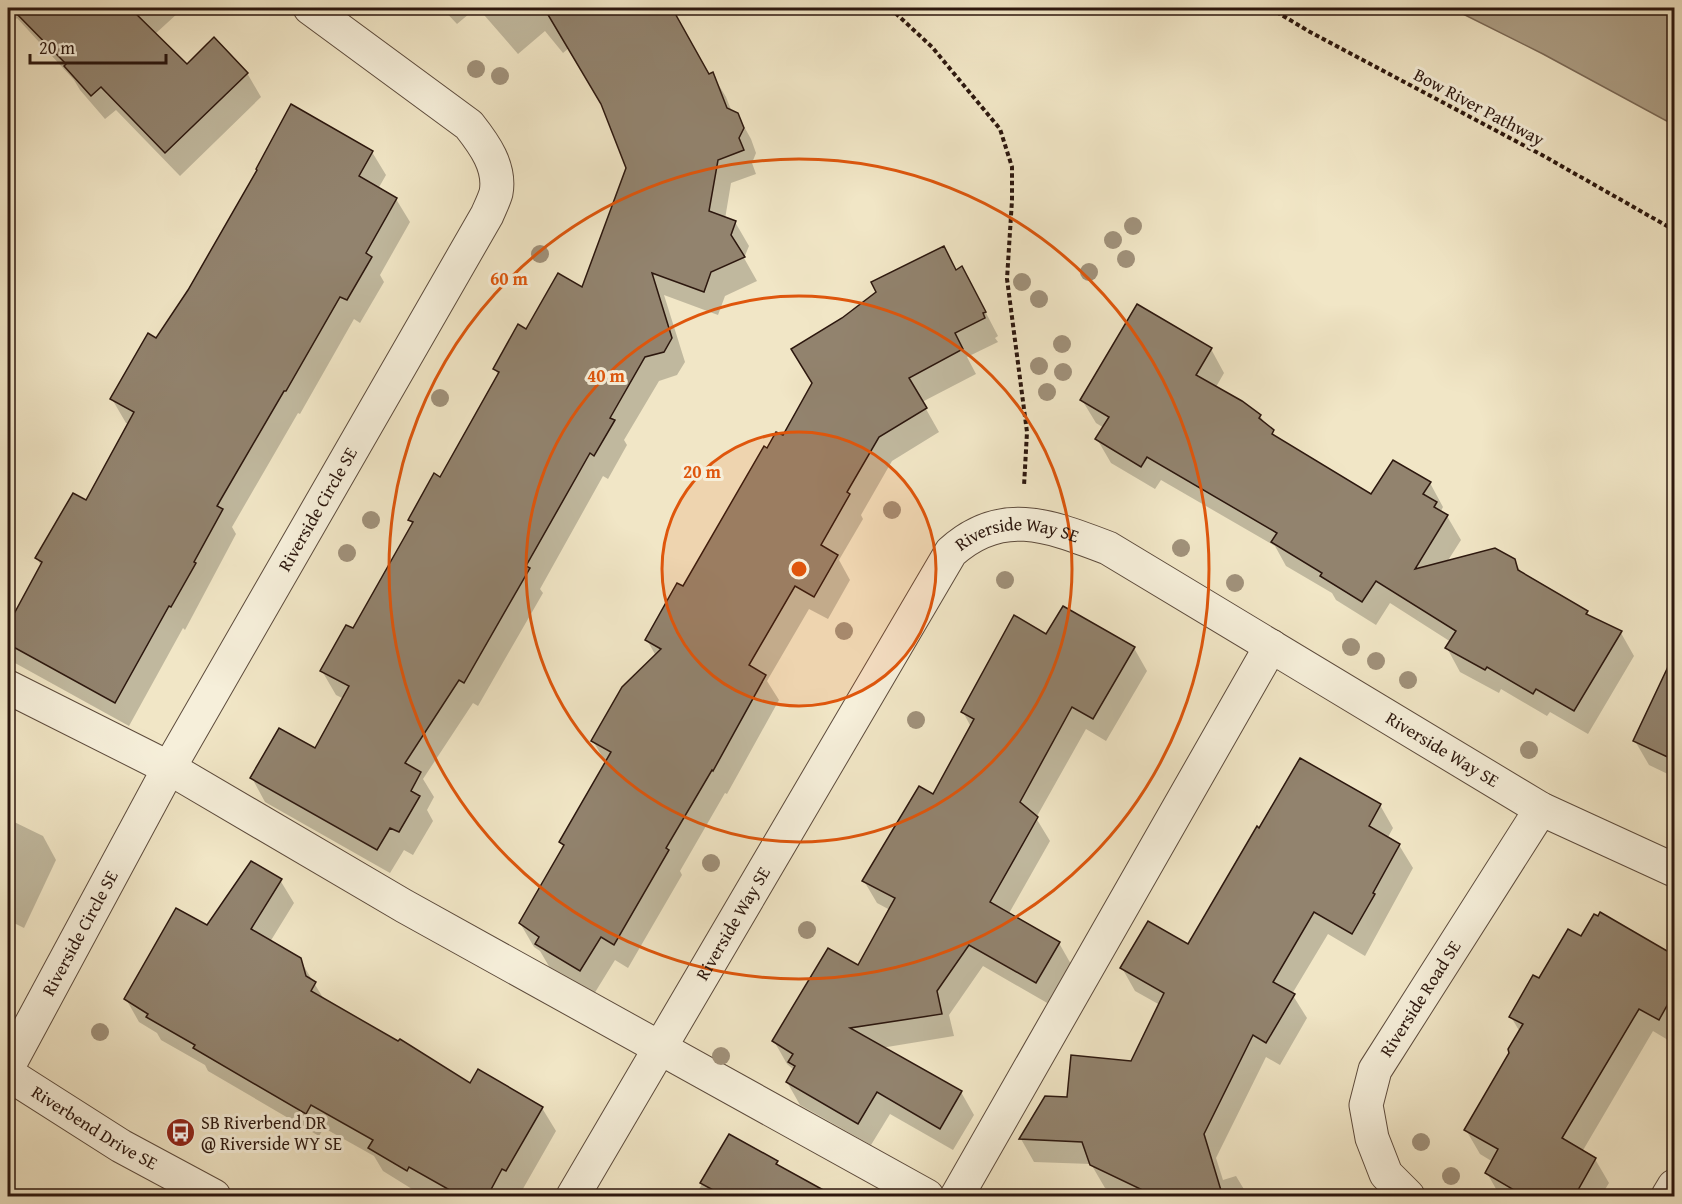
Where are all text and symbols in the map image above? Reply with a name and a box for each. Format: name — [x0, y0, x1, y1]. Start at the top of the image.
scale bar — [30, 27, 166, 65]
text: 20 m — [39, 34, 75, 61]
street label: Bow River Pathway — [1409, 61, 1549, 152]
text: 60 m — [490, 265, 529, 292]
text: 40 m — [587, 362, 626, 389]
street label: Riverside Circle SE — [271, 442, 364, 576]
text: 20 m — [683, 458, 722, 485]
street label: Riverside Way SE — [949, 510, 1083, 557]
centre of rings — [789, 559, 809, 579]
street label: Riverside Way SE — [1381, 704, 1504, 794]
street label: Riverside Way SE — [688, 861, 777, 985]
street label: Riverside Circle SE — [35, 865, 125, 1001]
street label: Riverside Road SE — [1373, 935, 1467, 1062]
street label: Riverbend Drive SE — [26, 1078, 163, 1176]
place label: SB Riverbend DR @ Riverside WY SE — [201, 1109, 342, 1157]
bus stop icon: SB Riverbend DR @ Riverside WY SE — [164, 1117, 196, 1149]

